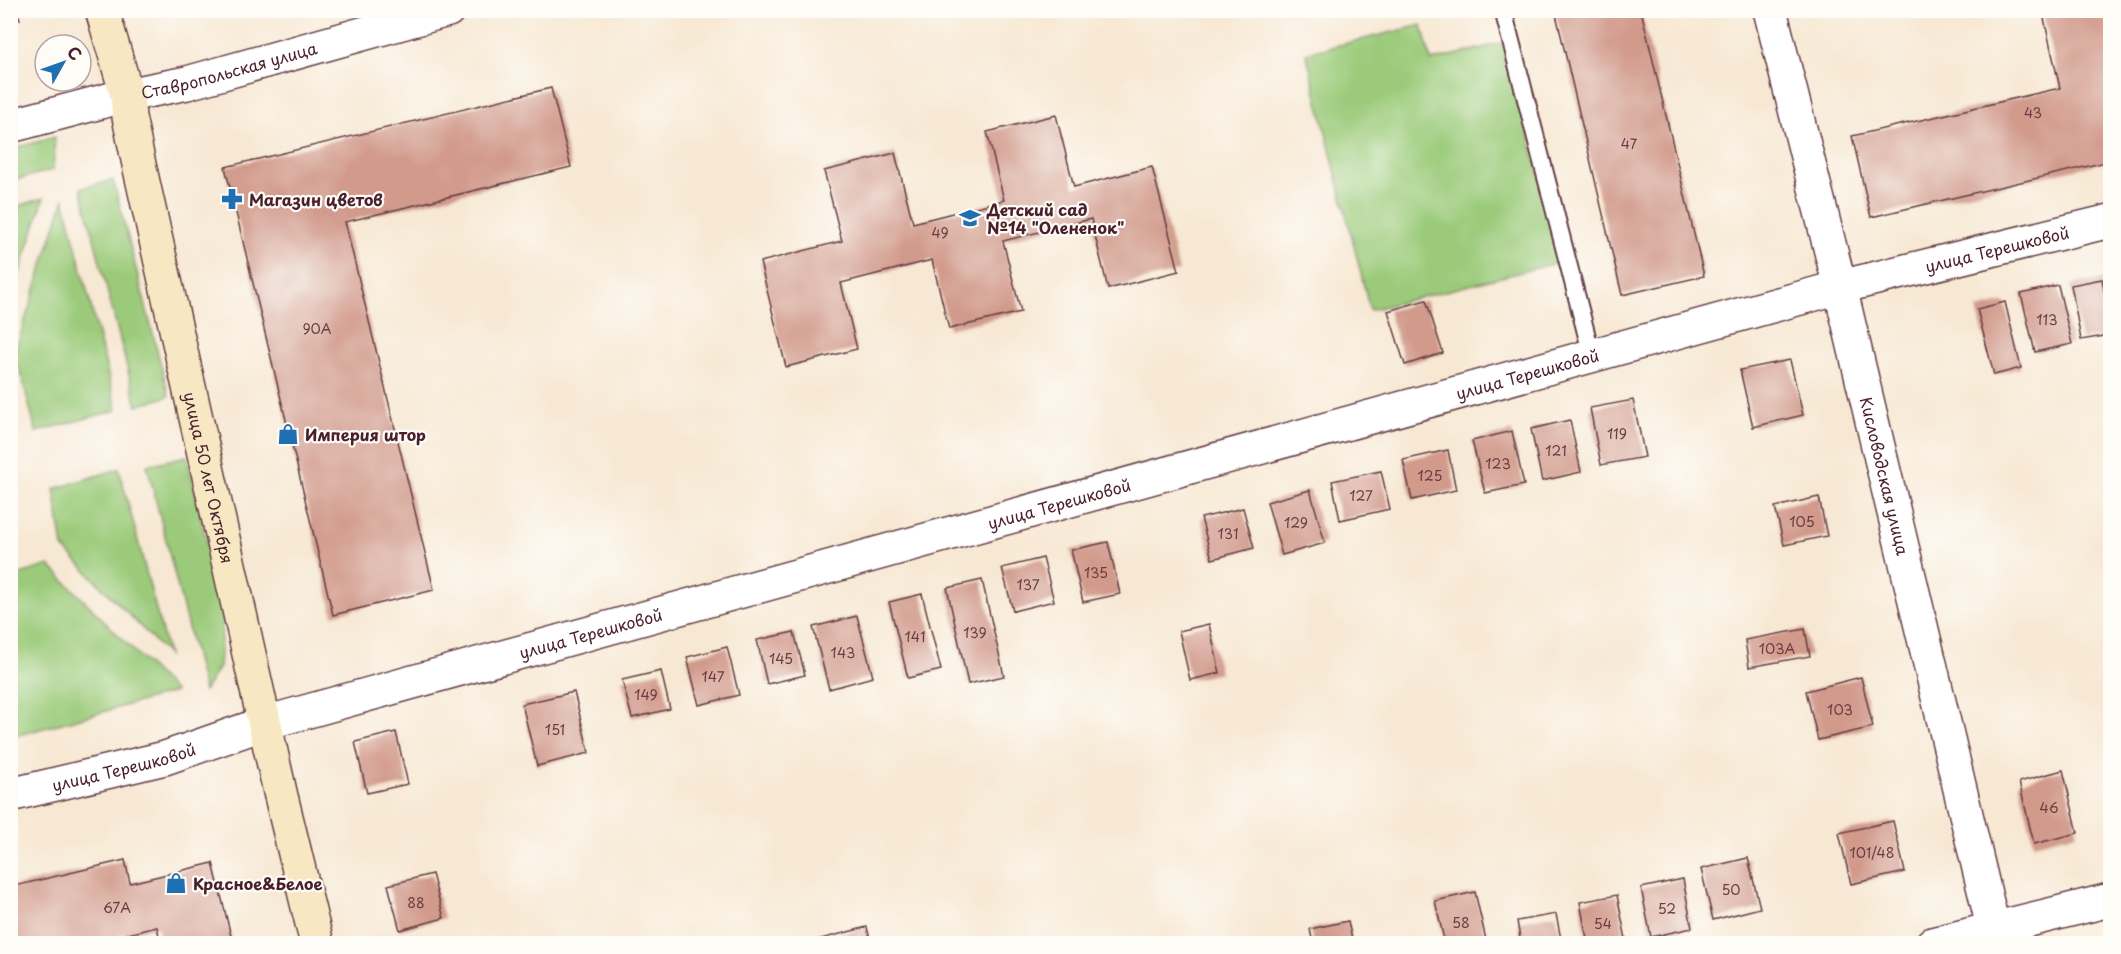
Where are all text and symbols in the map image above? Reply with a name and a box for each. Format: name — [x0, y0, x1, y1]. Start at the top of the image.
north arrow — [33, 33, 93, 93]
street label: Ставропольская улица — [139, 35, 320, 104]
text: С — [62, 40, 88, 65]
house number: 43 — [2024, 102, 2042, 123]
house number: 47 — [1621, 133, 1638, 154]
pharmacy icon: Магазин цветов — [220, 187, 244, 211]
place label: Магазин цветов — [249, 187, 383, 211]
place label: Детский сад №14 "Олененок" — [986, 197, 1124, 239]
school or university icon: Детский сад №14 "Олененок" — [958, 206, 982, 230]
street label: улица Терешковой — [1922, 219, 2071, 278]
house number: 49 — [931, 222, 949, 243]
house number: 113 — [2036, 309, 2058, 330]
house number: 90А — [302, 318, 332, 339]
street label: улица Терешковой — [1453, 342, 1601, 405]
street label: улица 50 лет Октября — [178, 389, 240, 566]
street label: Кисловодская улица — [1855, 394, 1916, 558]
shop icon: Империя штор — [276, 422, 300, 446]
place label: Империя штор — [305, 422, 426, 446]
house number: 119 — [1607, 423, 1627, 444]
house number: 121 — [1545, 440, 1567, 461]
house number: 123 — [1485, 453, 1511, 474]
house number: 125 — [1418, 465, 1442, 486]
street label: улица Терешковой — [985, 472, 1133, 534]
house number: 127 — [1349, 485, 1373, 506]
house number: 105 — [1789, 511, 1815, 532]
house number: 129 — [1284, 512, 1308, 533]
house number: 131 — [1218, 523, 1238, 544]
house number: 135 — [1084, 562, 1108, 583]
house number: 137 — [1016, 574, 1040, 595]
street label: улица Терешковой — [516, 602, 665, 664]
house number: 139 — [963, 622, 987, 643]
house number: 141 — [905, 626, 925, 647]
house number: 103А — [1759, 638, 1796, 659]
house number: 143 — [831, 642, 855, 663]
house number: 145 — [769, 648, 793, 669]
house number: 147 — [701, 666, 725, 687]
house number: 149 — [634, 684, 658, 705]
house number: 103 — [1827, 699, 1853, 720]
house number: 151 — [545, 719, 565, 740]
street label: улица Терешковой — [49, 736, 199, 797]
house number: 46 — [2039, 797, 2059, 818]
house number: 101/48 — [1849, 842, 1895, 863]
shop icon: Красное&Белое — [164, 871, 188, 895]
place label: Красное&Белое — [193, 871, 323, 895]
house number: 50 — [1721, 879, 1741, 900]
house number: 88 — [407, 892, 425, 913]
house number: 67А — [103, 897, 131, 918]
house number: 52 — [1658, 898, 1676, 919]
house number: 58 — [1452, 912, 1470, 933]
house number: 54 — [1594, 913, 1612, 934]

